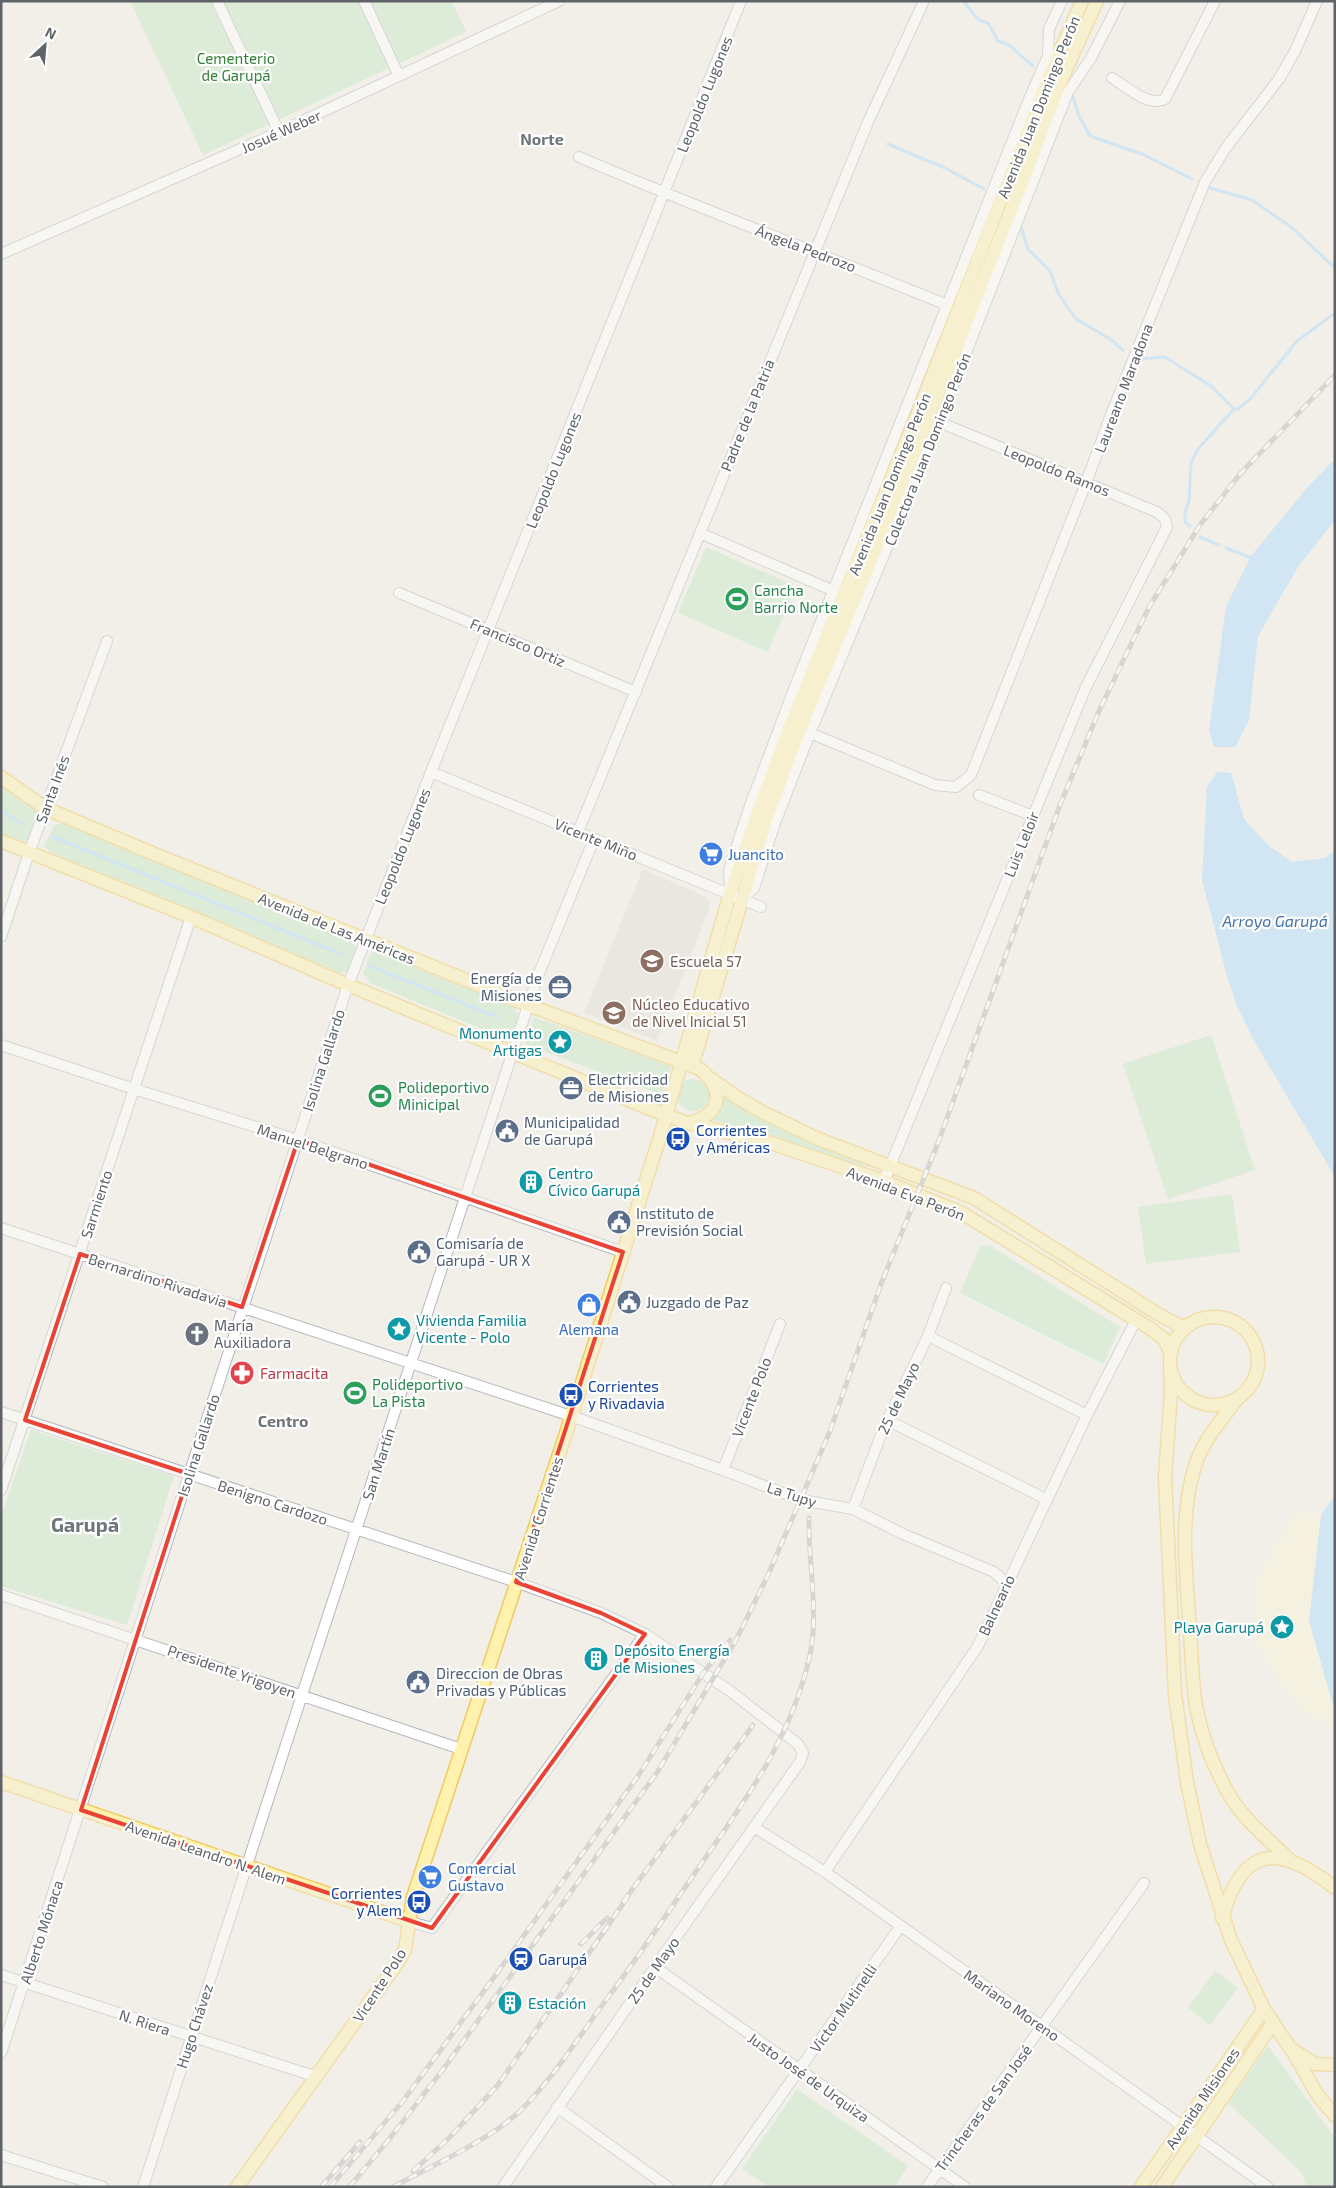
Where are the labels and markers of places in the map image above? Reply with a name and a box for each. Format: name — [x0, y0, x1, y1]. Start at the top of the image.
place label: Cancha Barrio Norte — [754, 581, 838, 616]
sports icon: Cancha Barrio Norte — [724, 586, 750, 612]
supermarket icon: Juancito — [698, 841, 724, 867]
place label: Juancito — [728, 845, 784, 863]
school or university icon: Escuela 57 — [639, 948, 665, 974]
place label: Escuela 57 — [670, 952, 742, 970]
place label: Energía de Misiones — [471, 969, 542, 1004]
office icon: Energía de Misiones — [547, 974, 573, 1000]
place label: Núcleo Educativo de Nivel Inicial 51 — [632, 995, 750, 1030]
school or university icon: Núcleo Educativo de Nivel Inicial 51 — [601, 1000, 627, 1026]
place label: Monumento Artigas — [459, 1024, 542, 1059]
place icon: Monumento Artigas — [547, 1029, 573, 1055]
place label: Electricidad de Misiones — [588, 1070, 669, 1105]
office icon: Electricidad de Misiones — [558, 1075, 584, 1101]
place label: Polideportivo Minicipal — [398, 1078, 489, 1113]
sports icon: Polideportivo Minicipal — [367, 1083, 393, 1109]
place label: Municipalidad de Garupá — [524, 1113, 620, 1148]
public building icon: Municipalidad de Garupá — [494, 1118, 520, 1144]
place label: Corrientes y Américas — [696, 1121, 770, 1156]
bus stop icon: Corrientes y Américas — [665, 1126, 691, 1152]
place label: Centro Cívico Garupá — [548, 1164, 640, 1199]
building icon: Centro Cívico Garupá — [518, 1169, 544, 1195]
place label: Instituto de Previsión Social — [636, 1204, 743, 1239]
public building icon: Instituto de Previsión Social — [606, 1209, 632, 1235]
place label: Comisaría de Garupá - UR X — [436, 1234, 530, 1269]
public building icon: Comisaría de Garupá - UR X — [406, 1239, 432, 1265]
public building icon: Juzgado de Paz — [616, 1289, 642, 1315]
shop icon: Alemana — [576, 1292, 602, 1318]
place label: Juzgado de Paz — [646, 1293, 749, 1311]
place label: Vivienda Familia Vicente - Polo — [416, 1311, 527, 1346]
place label: María Auxiliadora — [214, 1316, 291, 1351]
place icon: Vivienda Familia Vicente - Polo — [386, 1316, 412, 1342]
place label: Alemana — [559, 1320, 619, 1338]
church icon: María Auxiliadora — [184, 1321, 210, 1347]
pharmacy icon: Farmacita — [229, 1360, 255, 1386]
place label: Farmacita — [260, 1364, 328, 1382]
place label: Polideportivo La Pista — [372, 1375, 463, 1410]
place label: Corrientes y Rivadavia — [588, 1377, 665, 1412]
sports icon: Polideportivo La Pista — [342, 1380, 368, 1406]
bus stop icon: Corrientes y Rivadavia — [558, 1382, 584, 1408]
place icon: Playa Garupá — [1269, 1614, 1295, 1640]
place label: Playa Garupá — [1174, 1618, 1264, 1636]
place label: Depósito Energía de Misiones — [614, 1641, 730, 1676]
building icon: Depósito Energía de Misiones — [583, 1646, 609, 1672]
place label: Direccion de Obras Privadas y Públicas — [436, 1664, 566, 1699]
public building icon: Direccion de Obras Privadas y Públicas — [405, 1669, 431, 1695]
place label: Comercial Gustavo — [448, 1859, 516, 1894]
supermarket icon: Comercial Gustavo — [417, 1864, 443, 1890]
place label: Corrientes y Alem — [331, 1884, 402, 1919]
bus stop icon: Corrientes y Alem — [406, 1889, 432, 1915]
station icon: Garupá — [508, 1946, 534, 1972]
place label: Garupá — [538, 1950, 587, 1968]
building icon: Estación — [497, 1990, 523, 2016]
place label: Estación — [528, 1994, 586, 2012]

